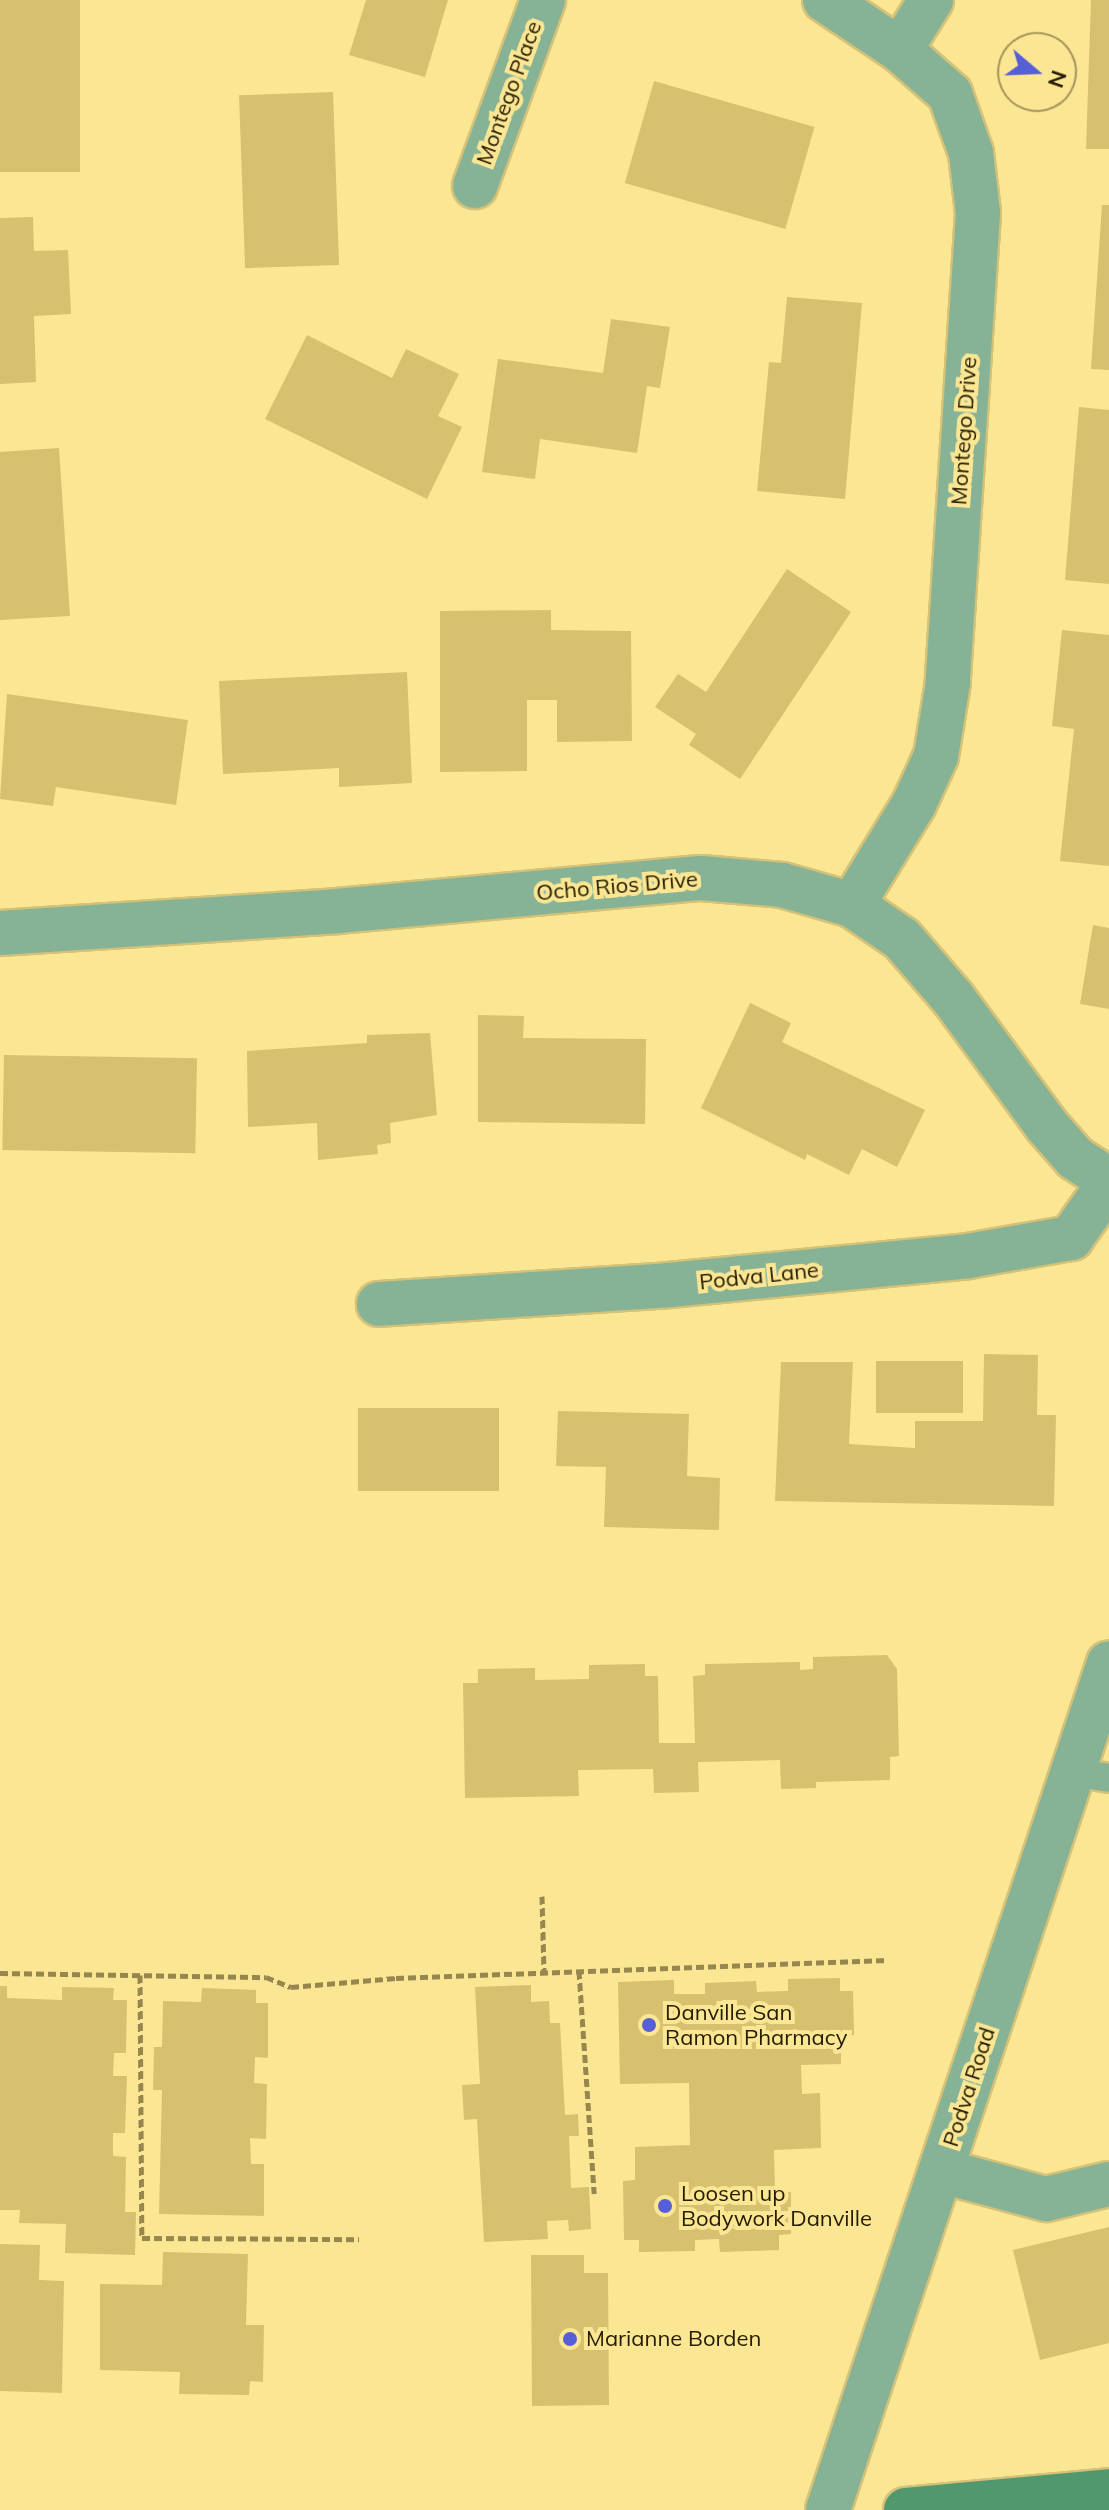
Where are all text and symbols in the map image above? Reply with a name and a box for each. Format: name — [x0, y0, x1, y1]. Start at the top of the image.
street label: Montego Place — [471, 18, 547, 168]
north arrow — [997, 32, 1077, 112]
text: N — [1042, 67, 1074, 92]
street label: Montego Drive — [946, 356, 982, 506]
street label: Ocho Rios Drive — [535, 866, 699, 906]
street label: Podva Lane — [698, 1257, 820, 1295]
place label: Danville San Ramon Pharmacy — [665, 1999, 847, 2050]
marker: Danville San Ramon Pharmacy — [640, 2016, 658, 2034]
street label: Podva Road — [937, 2024, 1001, 2150]
place label: Loosen up Bodywork Danville — [681, 2180, 872, 2232]
marker: Loosen up Bodywork Danville — [656, 2197, 674, 2215]
place label: Marianne Borden — [586, 2326, 761, 2352]
marker: Marianne Borden — [561, 2330, 579, 2348]

